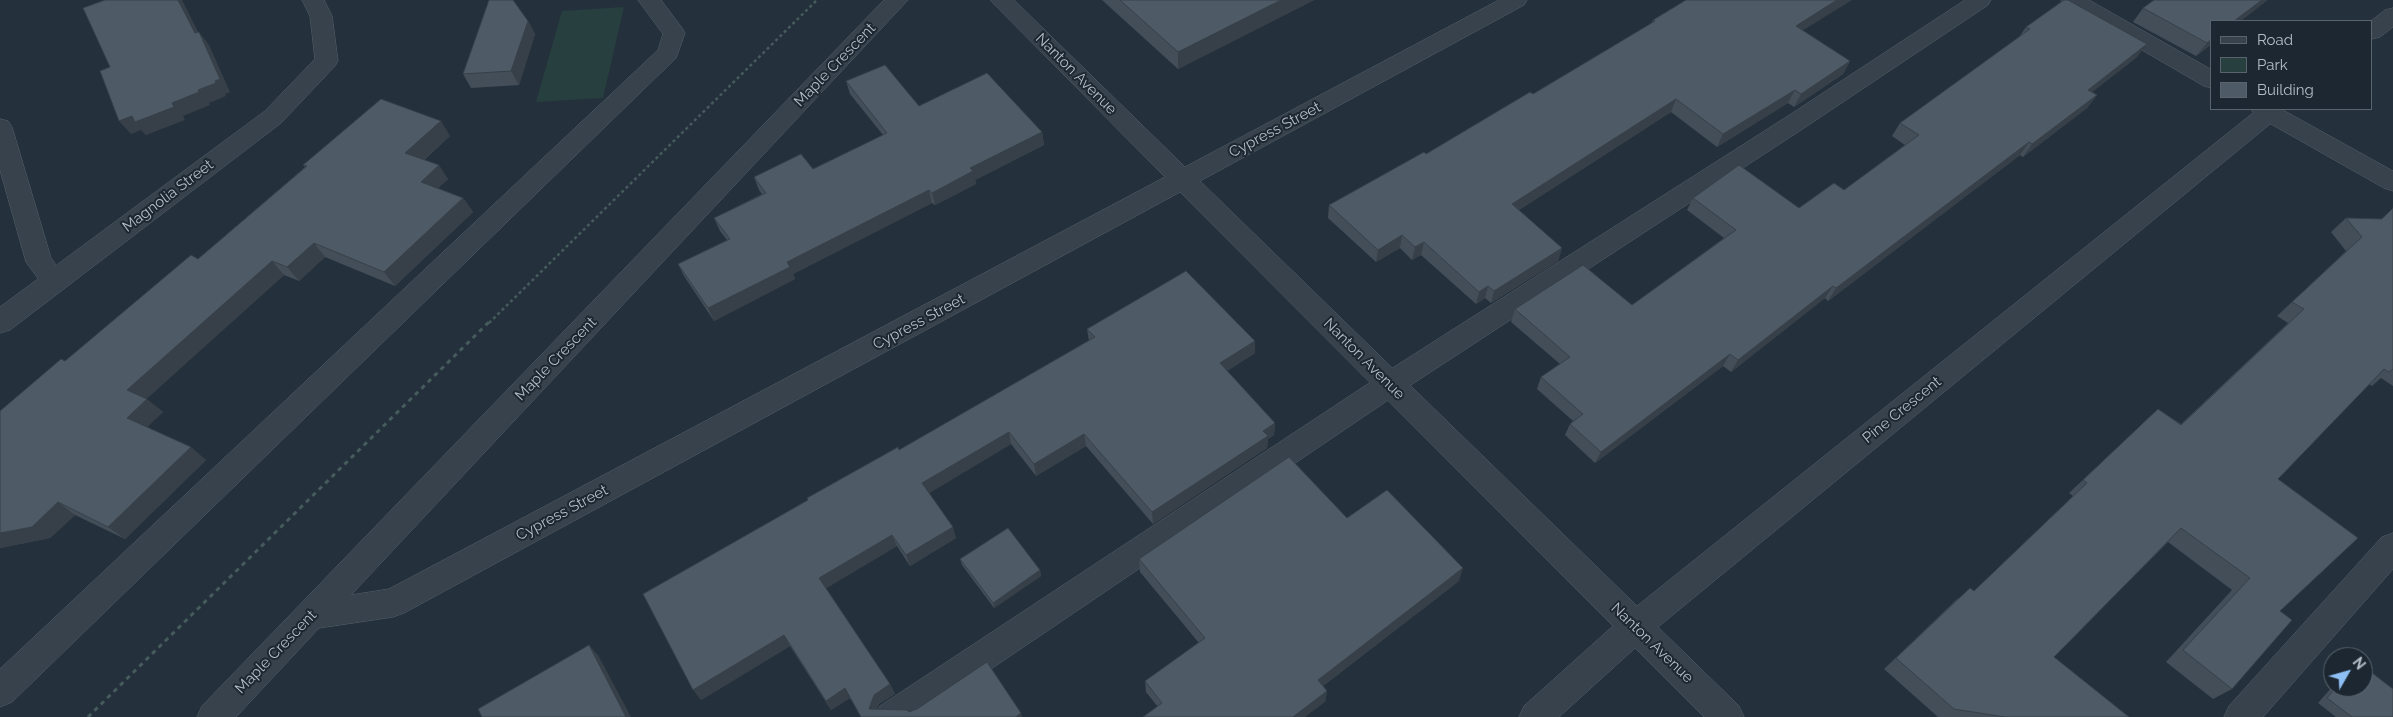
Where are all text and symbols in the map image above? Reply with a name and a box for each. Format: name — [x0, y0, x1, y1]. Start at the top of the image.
street label: Maple Crescent — [791, 19, 879, 111]
legend — [2210, 20, 2373, 110]
street label: Nanton Avenue — [1032, 30, 1120, 118]
text: Road — [2257, 31, 2293, 49]
text: Park — [2257, 56, 2288, 74]
text: Building — [2257, 81, 2314, 99]
street label: Cypress Street — [1226, 98, 1324, 162]
street label: Magnolia Street — [119, 156, 217, 236]
street label: Cypress Street — [870, 290, 968, 354]
street label: Maple Crescent — [512, 313, 600, 405]
street label: Nanton Avenue — [1320, 315, 1408, 403]
street label: Pine Crescent — [1859, 373, 1945, 447]
street label: Cypress Street — [513, 481, 611, 545]
street label: Nanton Avenue — [1607, 599, 1697, 687]
street label: Maple Crescent — [232, 606, 320, 698]
north arrow — [2323, 647, 2373, 697]
text: N — [2349, 654, 2369, 673]

